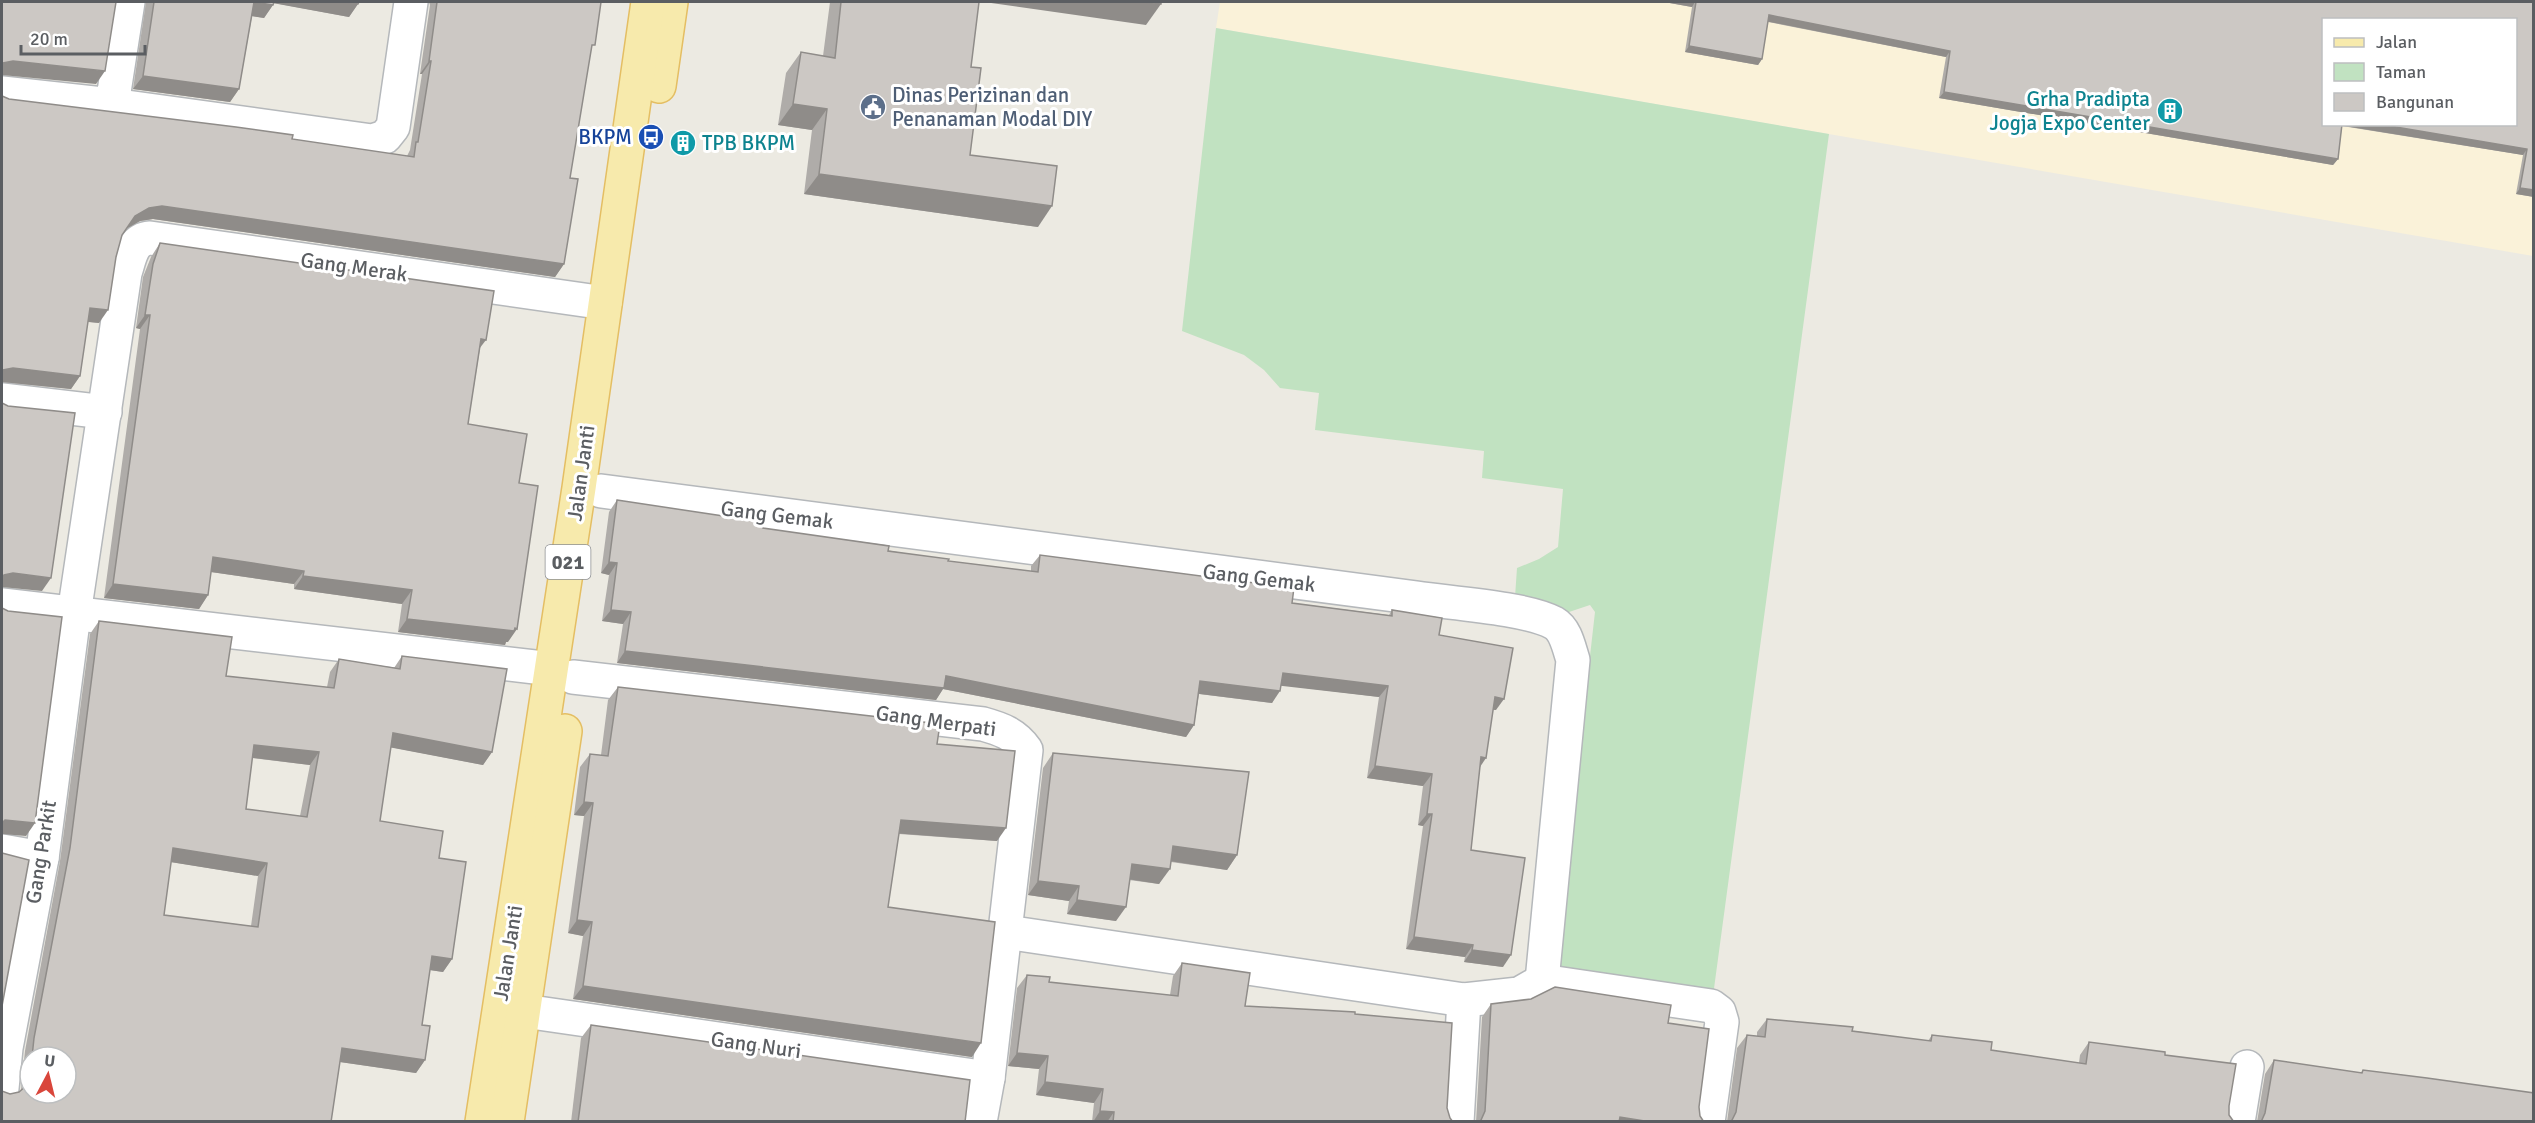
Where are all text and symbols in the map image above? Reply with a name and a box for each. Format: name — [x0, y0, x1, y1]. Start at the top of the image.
scale bar — [21, 18, 146, 56]
legend — [2322, 18, 2517, 126]
text: 20 m — [30, 28, 68, 50]
text: Jalan — [2376, 31, 2417, 53]
text: Taman — [2376, 61, 2426, 83]
place label: Dinas Perizinan dan Penanaman Modal DIY — [892, 82, 1093, 132]
place label: Grha Pradipta Jogja Expo Center — [1989, 86, 2150, 136]
text: Bangunan — [2376, 91, 2454, 113]
public building icon: Dinas Perizinan dan Penanaman Modal DIY — [858, 92, 888, 122]
building icon: Grha Pradipta Jogja Expo Center — [2155, 96, 2185, 126]
bus stop icon: BKPM — [636, 122, 666, 152]
place label: BKPM — [578, 124, 632, 150]
building icon: TPB BKPM — [668, 128, 698, 158]
place label: TPB BKPM — [702, 130, 795, 156]
street label: Gang Merak — [299, 247, 410, 287]
street label: Jalan Janti — [561, 423, 601, 523]
street label: Gang Gemak — [719, 495, 835, 535]
road number: 021 — [546, 545, 590, 579]
street label: Gang Gemak — [1201, 558, 1317, 598]
street label: Gang Merpati — [874, 700, 998, 742]
street label: Gang Parkit — [20, 798, 62, 906]
street label: Jalan Janti — [488, 903, 528, 1003]
street label: Gang Nuri — [709, 1026, 803, 1064]
north arrow — [18, 1045, 78, 1105]
text: U — [43, 1051, 56, 1072]

